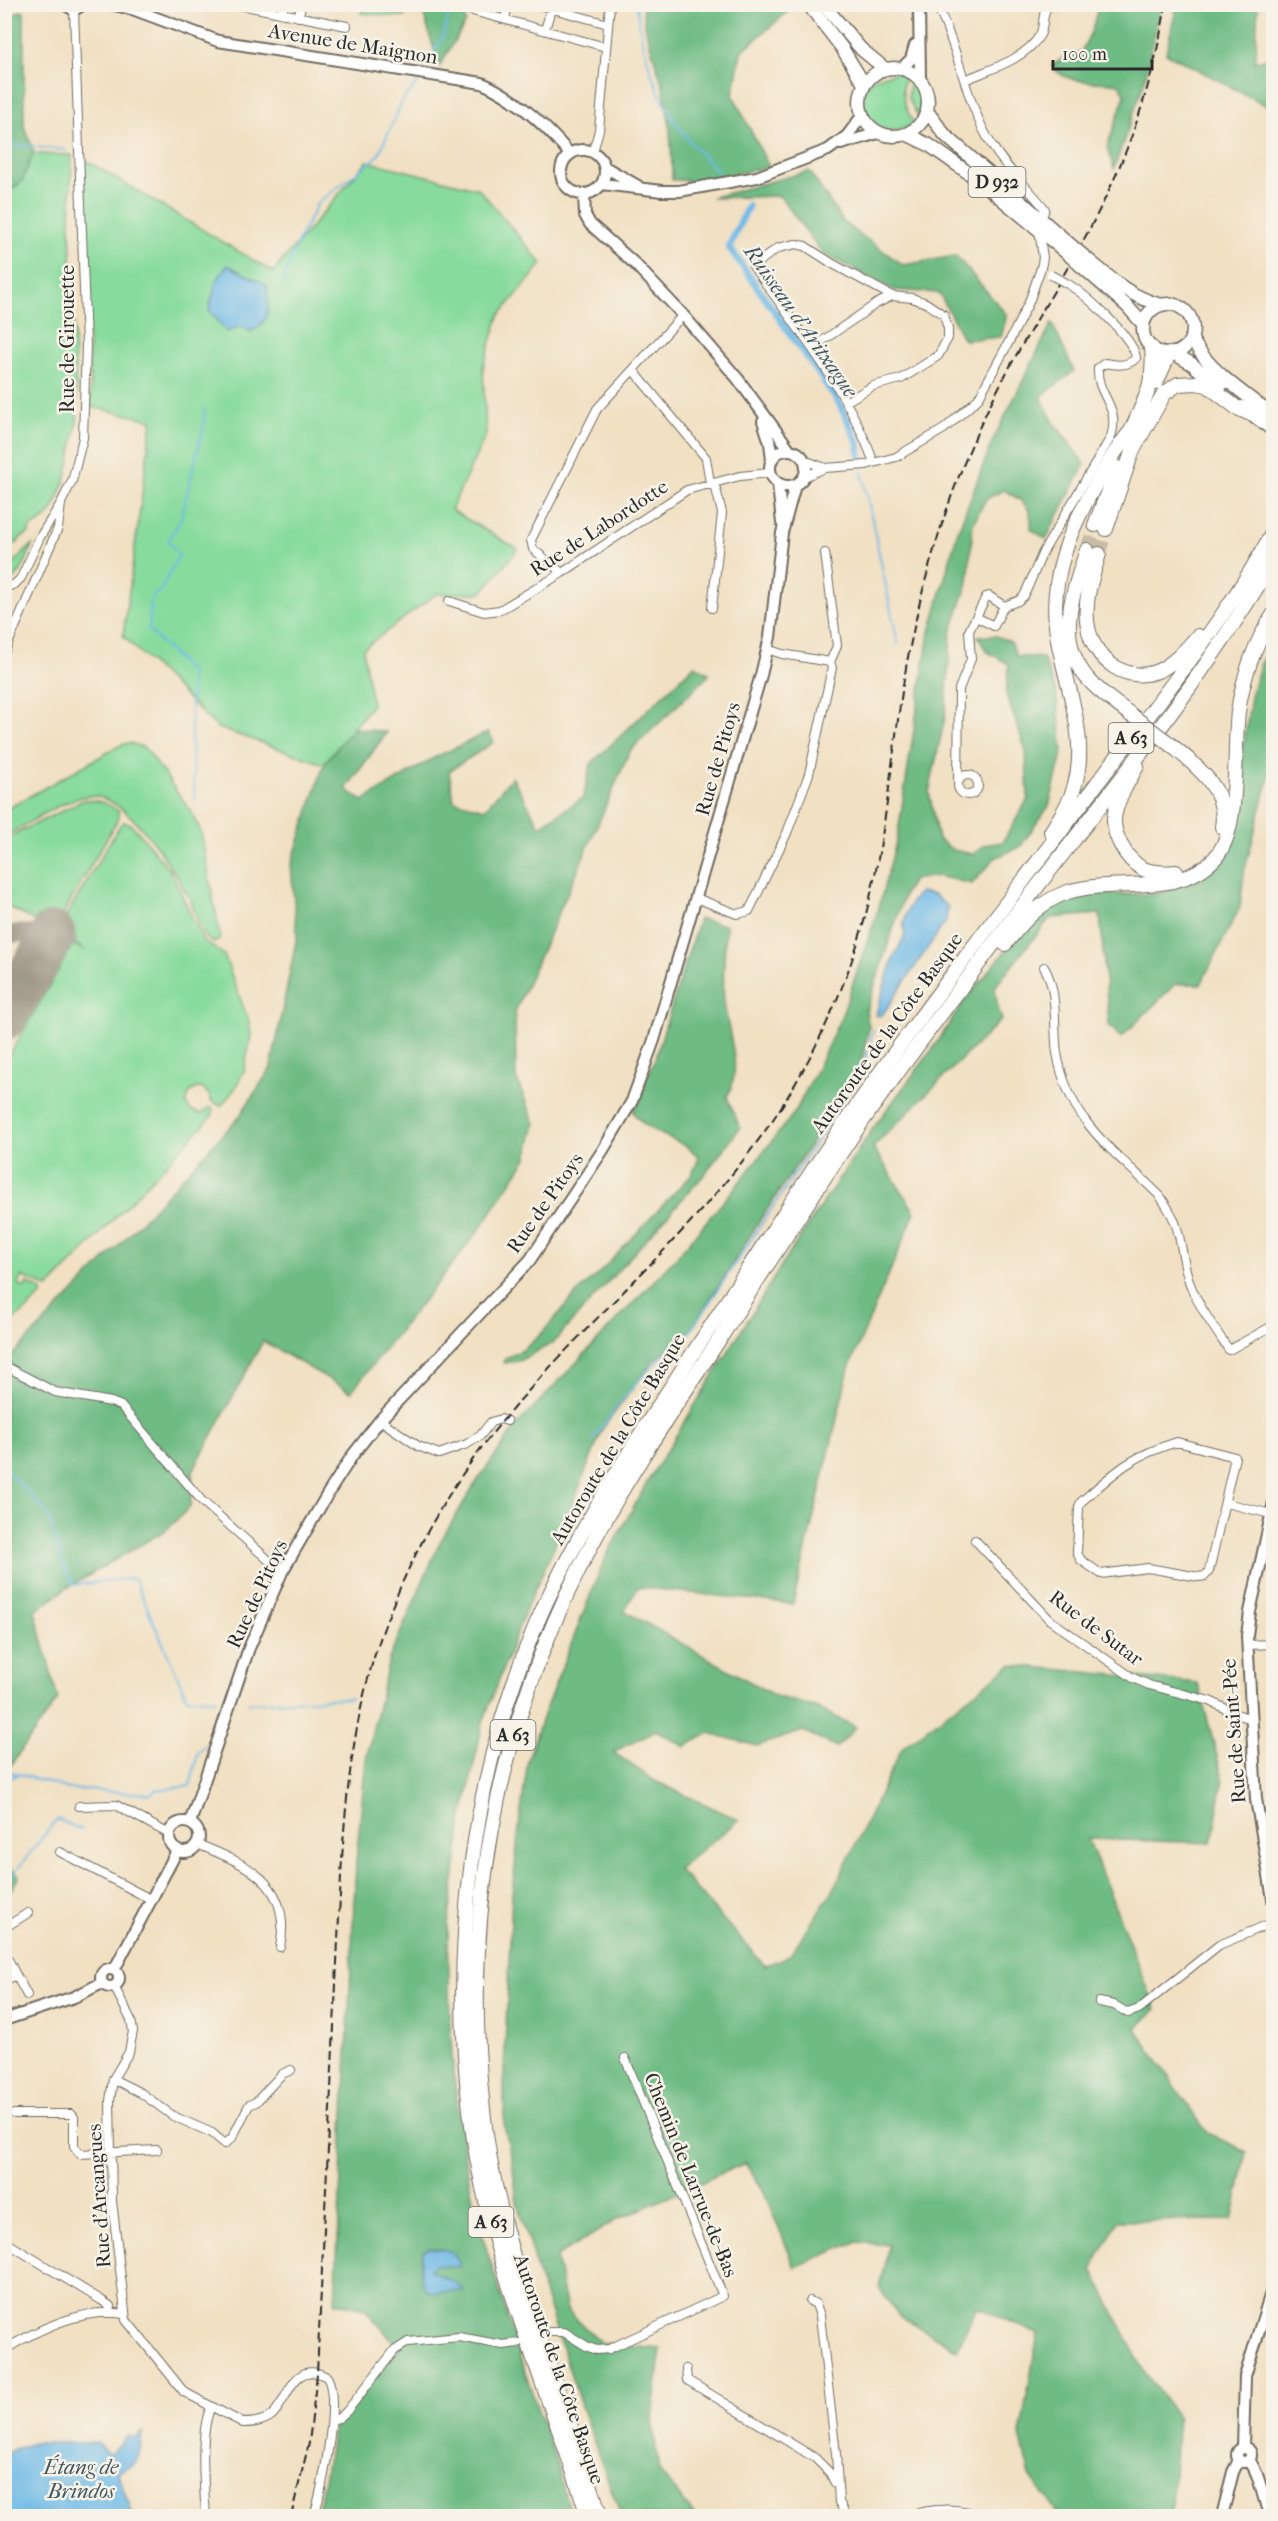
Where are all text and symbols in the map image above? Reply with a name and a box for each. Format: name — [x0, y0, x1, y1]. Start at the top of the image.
street label: Avenue de Maignon — [266, 19, 440, 69]
scale bar — [1053, 33, 1152, 71]
text: 100 m — [1062, 44, 1107, 65]
road number: D 932 — [968, 167, 1026, 197]
water label: Ruisseau d'Aritxague — [738, 238, 863, 402]
street label: Rue de Girouette — [56, 265, 79, 413]
street label: Rue de Labordotte — [526, 475, 672, 581]
street label: Rue de Pitoys — [691, 700, 745, 818]
road number: A 63 — [1108, 723, 1154, 753]
street label: Autoroute de la Côte Basque — [806, 928, 968, 1139]
street label: Rue de Pitoys — [502, 1148, 588, 1258]
street label: Autoroute de la Côte Basque — [545, 1329, 690, 1550]
street label: Rue de Pitoys — [222, 1536, 292, 1652]
street label: Rue de Sutar — [1045, 1585, 1148, 1671]
street label: Rue de Saint-Pée — [1217, 1658, 1251, 1804]
road number: A 63 — [490, 1720, 536, 1750]
street label: Chemin de Larrue-de-Bas — [639, 2069, 743, 2281]
street label: Rue d'Arcangues — [82, 2123, 116, 2269]
road number: A 63 — [468, 2207, 514, 2237]
street label: Autoroute de la Côte Basque — [508, 2250, 609, 2487]
water label: Étang de Brindos — [42, 2454, 119, 2503]

